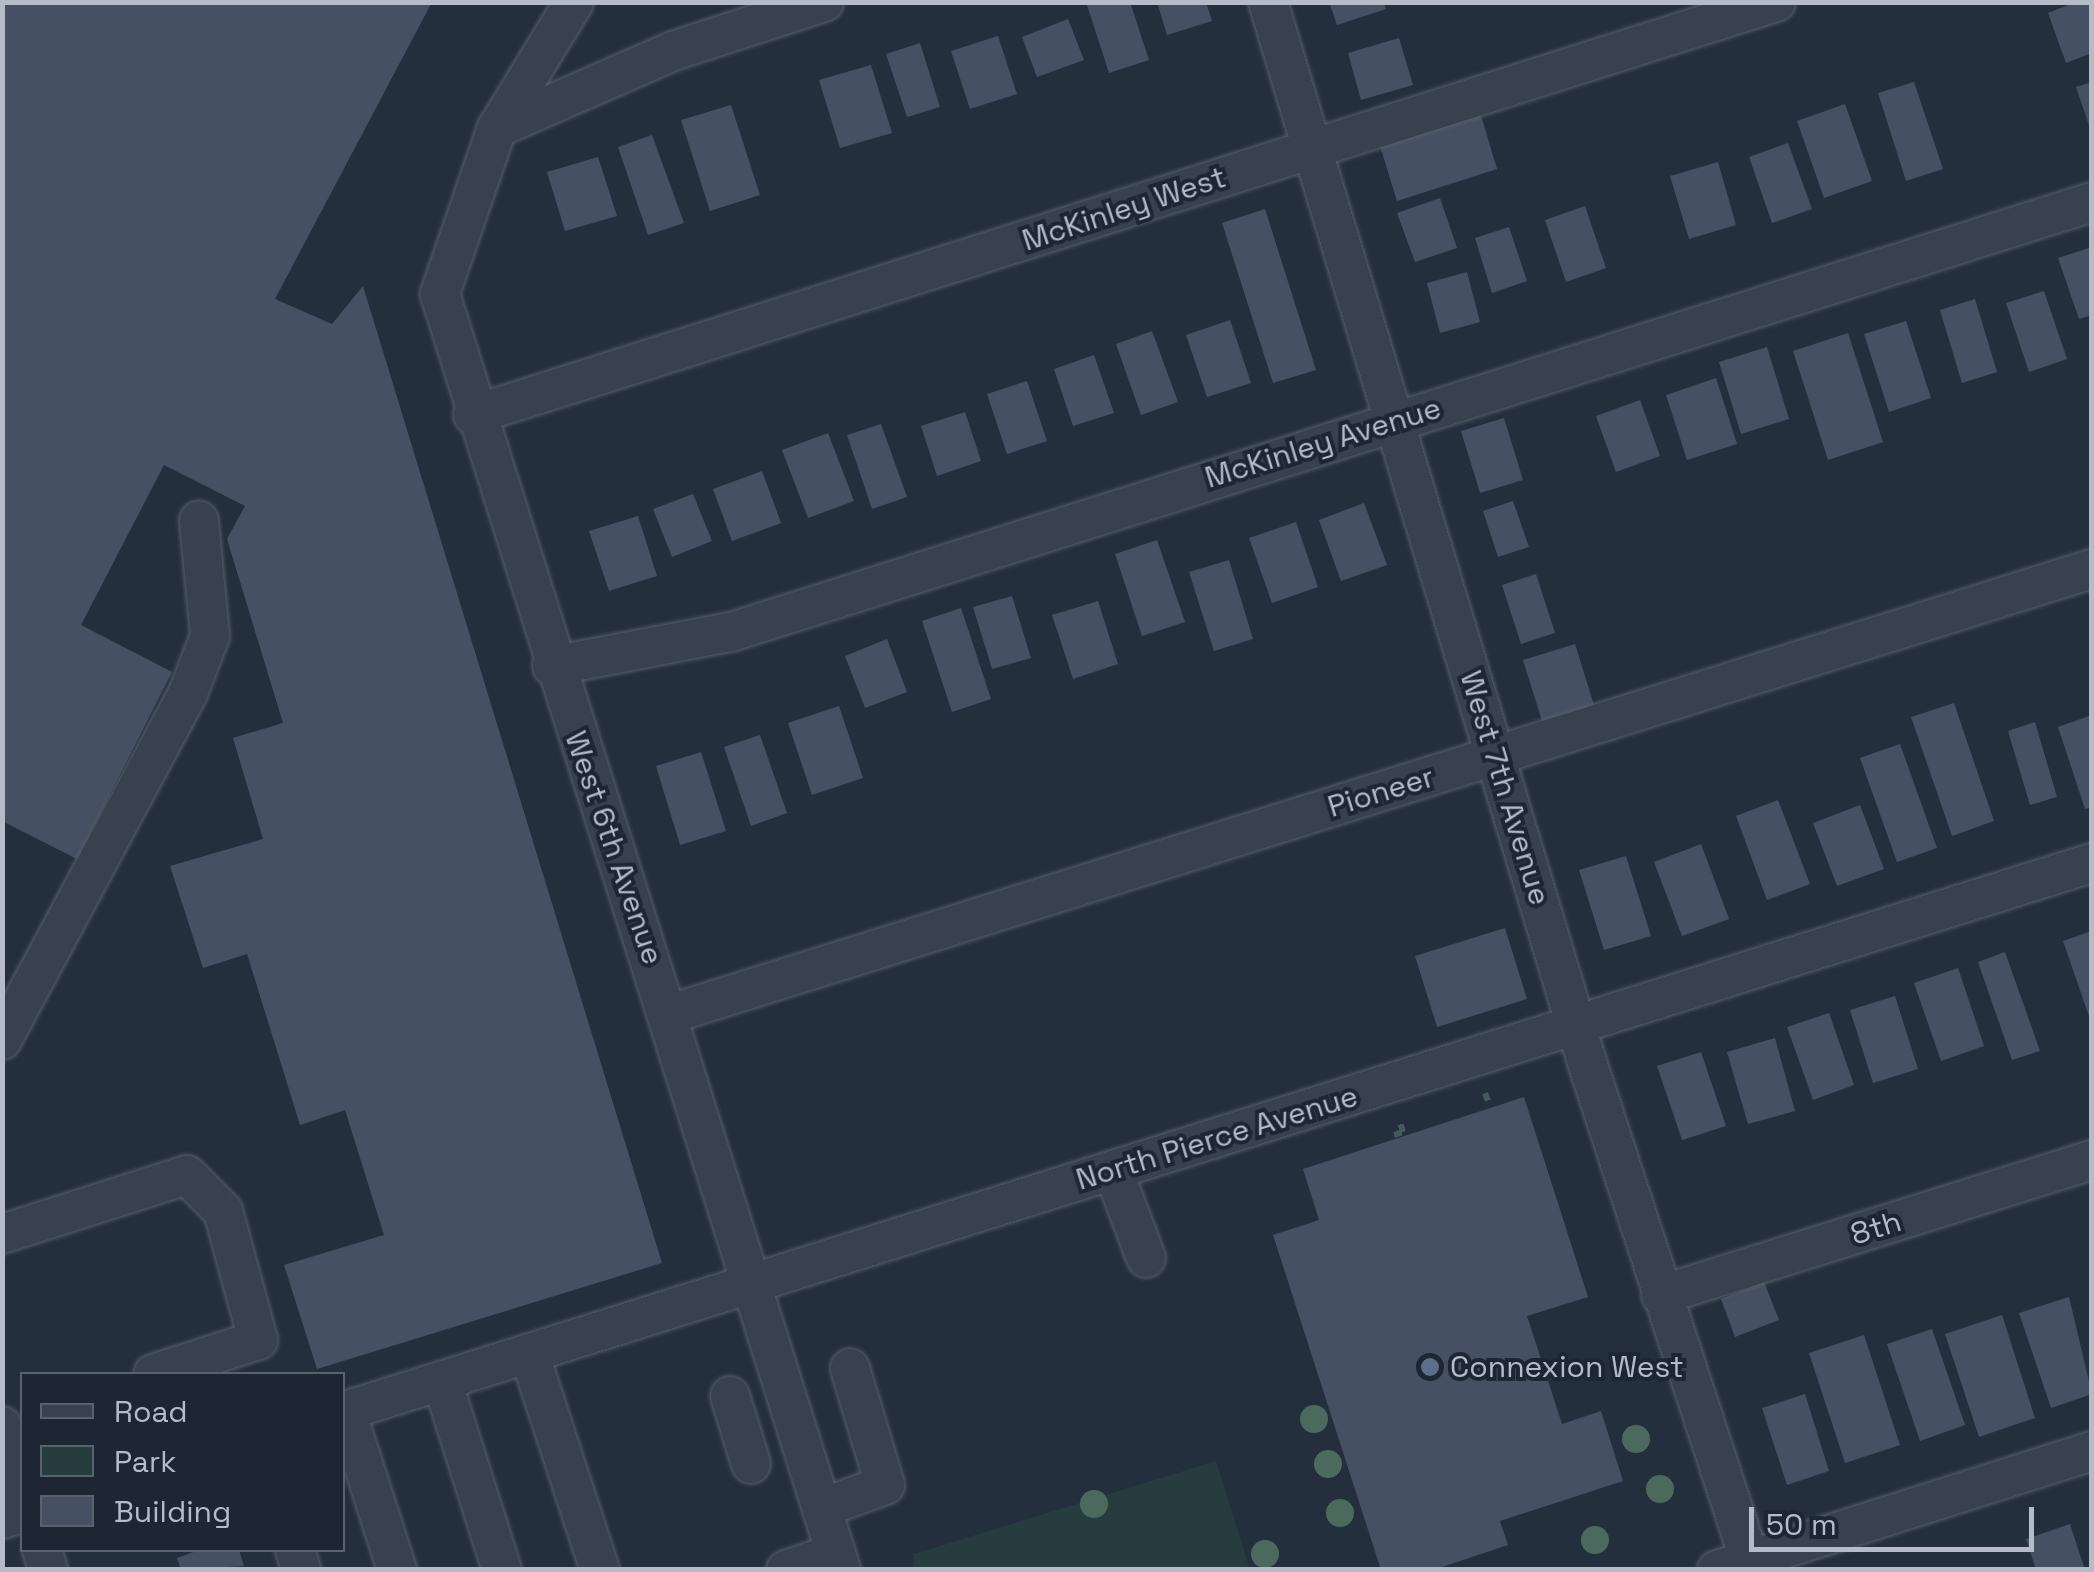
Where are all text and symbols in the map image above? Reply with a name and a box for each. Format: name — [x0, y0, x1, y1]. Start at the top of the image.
street label: McKinley West — [1018, 159, 1230, 259]
street label: McKinley Avenue — [1201, 390, 1445, 496]
street label: West 7th Avenue — [1452, 666, 1558, 910]
street label: West 6th Avenue — [557, 726, 671, 970]
street label: Pioneer — [1324, 759, 1438, 825]
street label: North Pierce Avenue — [1072, 1078, 1362, 1198]
street label: 8th — [1846, 1203, 1906, 1253]
place label: Connexion West — [1450, 1349, 1684, 1385]
marker: Connexion West — [1419, 1356, 1441, 1378]
legend — [20, 1372, 345, 1552]
text: Road — [114, 1392, 188, 1431]
text: Park — [114, 1442, 176, 1481]
scale bar — [1754, 1487, 2039, 1549]
text: Building — [114, 1492, 231, 1531]
text: 50 m — [1766, 1505, 1837, 1544]

